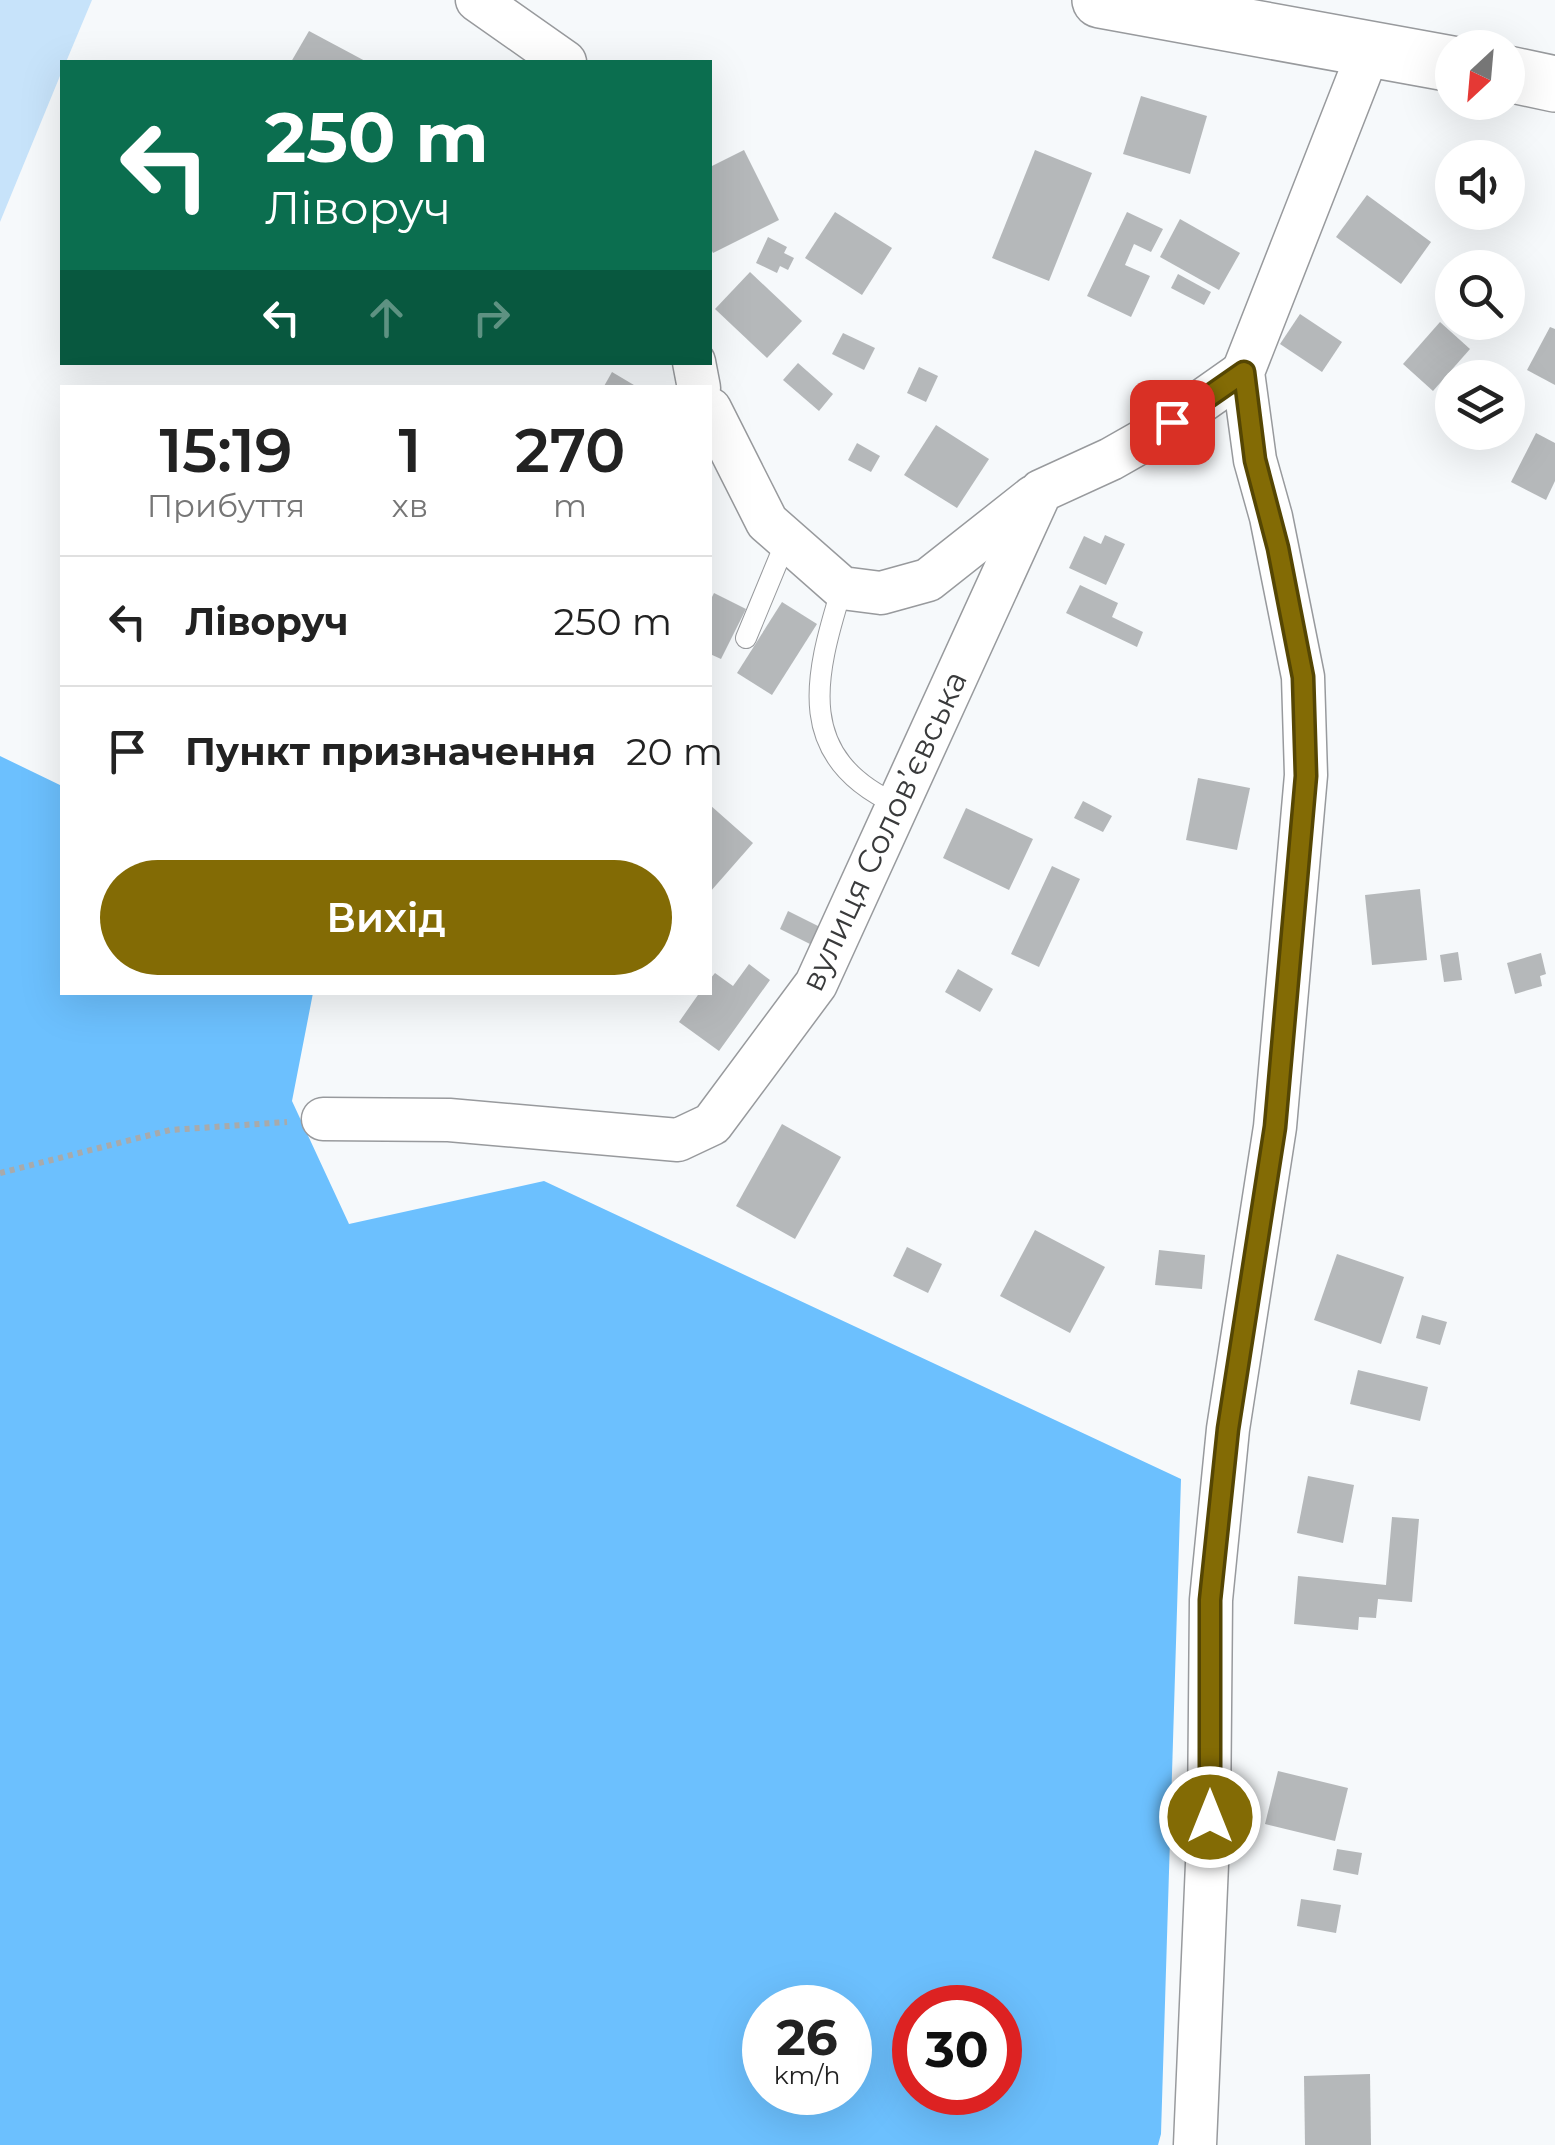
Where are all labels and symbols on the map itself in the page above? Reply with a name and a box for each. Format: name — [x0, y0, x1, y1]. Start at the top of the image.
north arrow — [1435, 30, 1525, 120]
pin — [1130, 380, 1215, 465]
street label: вулиця Соловʼєвська — [792, 664, 975, 997]
position arrow — [1158, 1765, 1262, 1869]
speed limit sign: 30 — [892, 1985, 1022, 2115]

